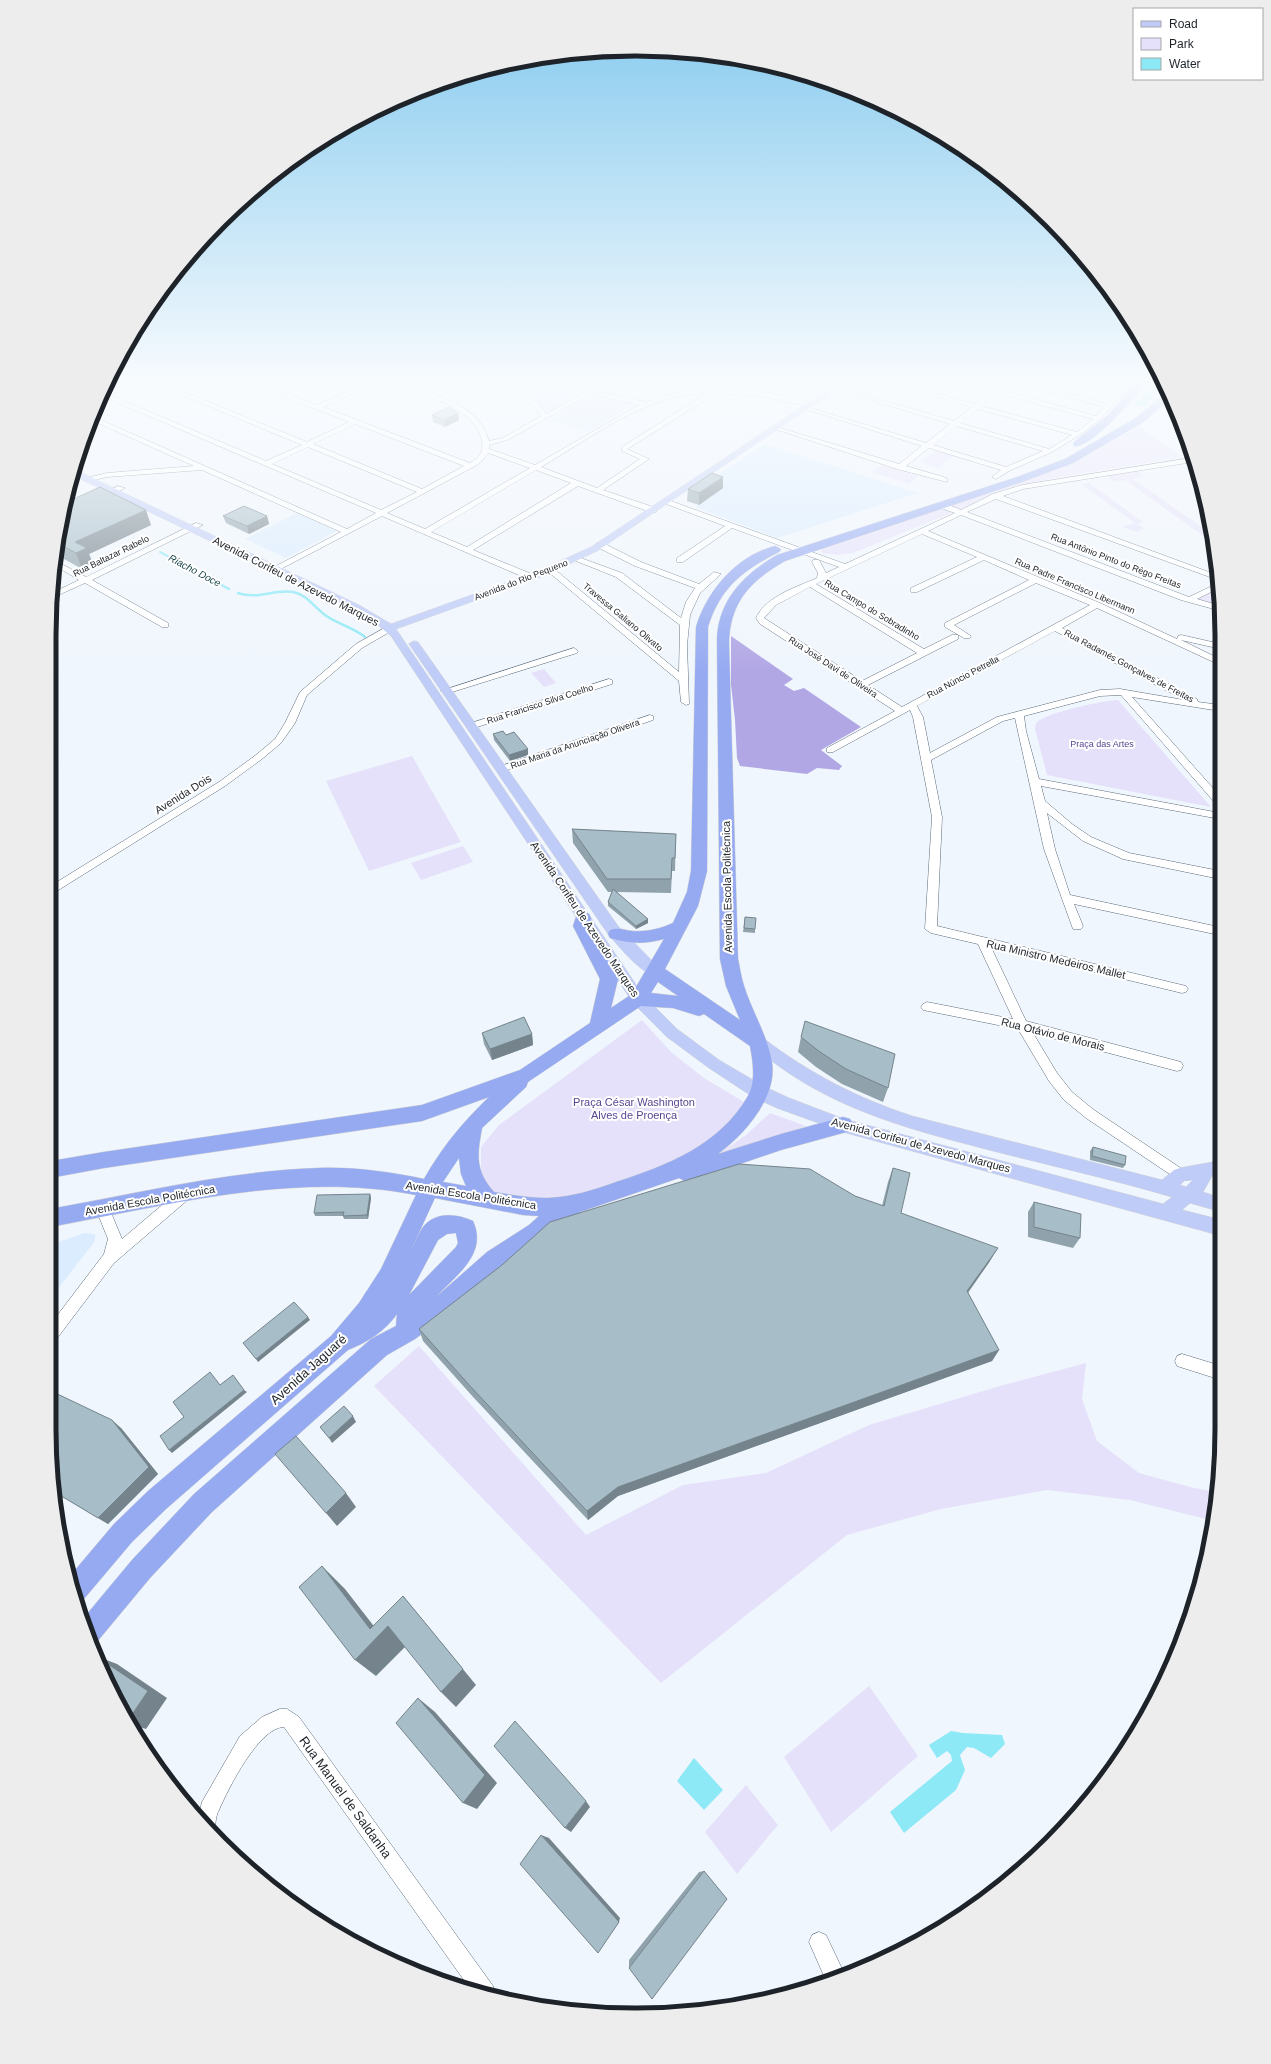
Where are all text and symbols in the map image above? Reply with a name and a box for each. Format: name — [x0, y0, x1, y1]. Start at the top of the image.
legend — [1133, 8, 1263, 80]
text: Road — [1169, 17, 1198, 31]
text: Park — [1169, 37, 1195, 51]
text: Water — [1169, 57, 1201, 71]
street label: Rua Antônio Pinto do Rêgo Freitas — [1050, 531, 1183, 591]
street label: Rua Baltazar Rabelo — [71, 533, 151, 579]
street label: Avenida Corifeu de Azevedo Marques — [211, 534, 381, 628]
water label: Riacho Doce — [167, 552, 223, 589]
street label: Rua Padre Francisco Libermann — [1013, 556, 1137, 616]
street label: Avenida do Rio Pequeno — [473, 558, 569, 602]
street label: Rua Campo do Sobradinho — [823, 578, 921, 642]
street label: Travessa Galiano Olivato — [581, 581, 665, 653]
street label: Rua Radamés Gonçalves de Freitas — [1063, 628, 1196, 705]
street label: Rua José Davi de Oliveira — [787, 634, 879, 700]
street label: Rua Núncio Petrella — [925, 654, 1001, 700]
street label: Rua Francisco Silva Coelho — [486, 682, 594, 726]
street label: Rua Maria da Anunciação Oliveira — [509, 717, 641, 771]
park label: Praça das Artes — [1070, 739, 1134, 749]
street label: Avenida Dois — [152, 772, 214, 816]
street label: Avenida Escola Politécnica — [720, 820, 734, 953]
street label: Avenida Corifeu de Azevedo Marques — [528, 839, 642, 999]
street label: Rua Ministro Medeiros Mallet — [985, 937, 1127, 981]
street label: Rua Otávio de Morais — [1000, 1015, 1107, 1053]
park label: Praça César Washington Alves de Proença — [573, 1096, 695, 1121]
street label: Avenida Corifeu de Azevedo Marques — [830, 1115, 1012, 1175]
street label: Avenida Escola Politécnica — [405, 1179, 538, 1211]
street label: Avenida Escola Politécnica — [84, 1182, 217, 1217]
street label: Avenida Jaguaré — [267, 1331, 350, 1408]
street label: Rua Manuel de Saldanha — [296, 1734, 395, 1862]

